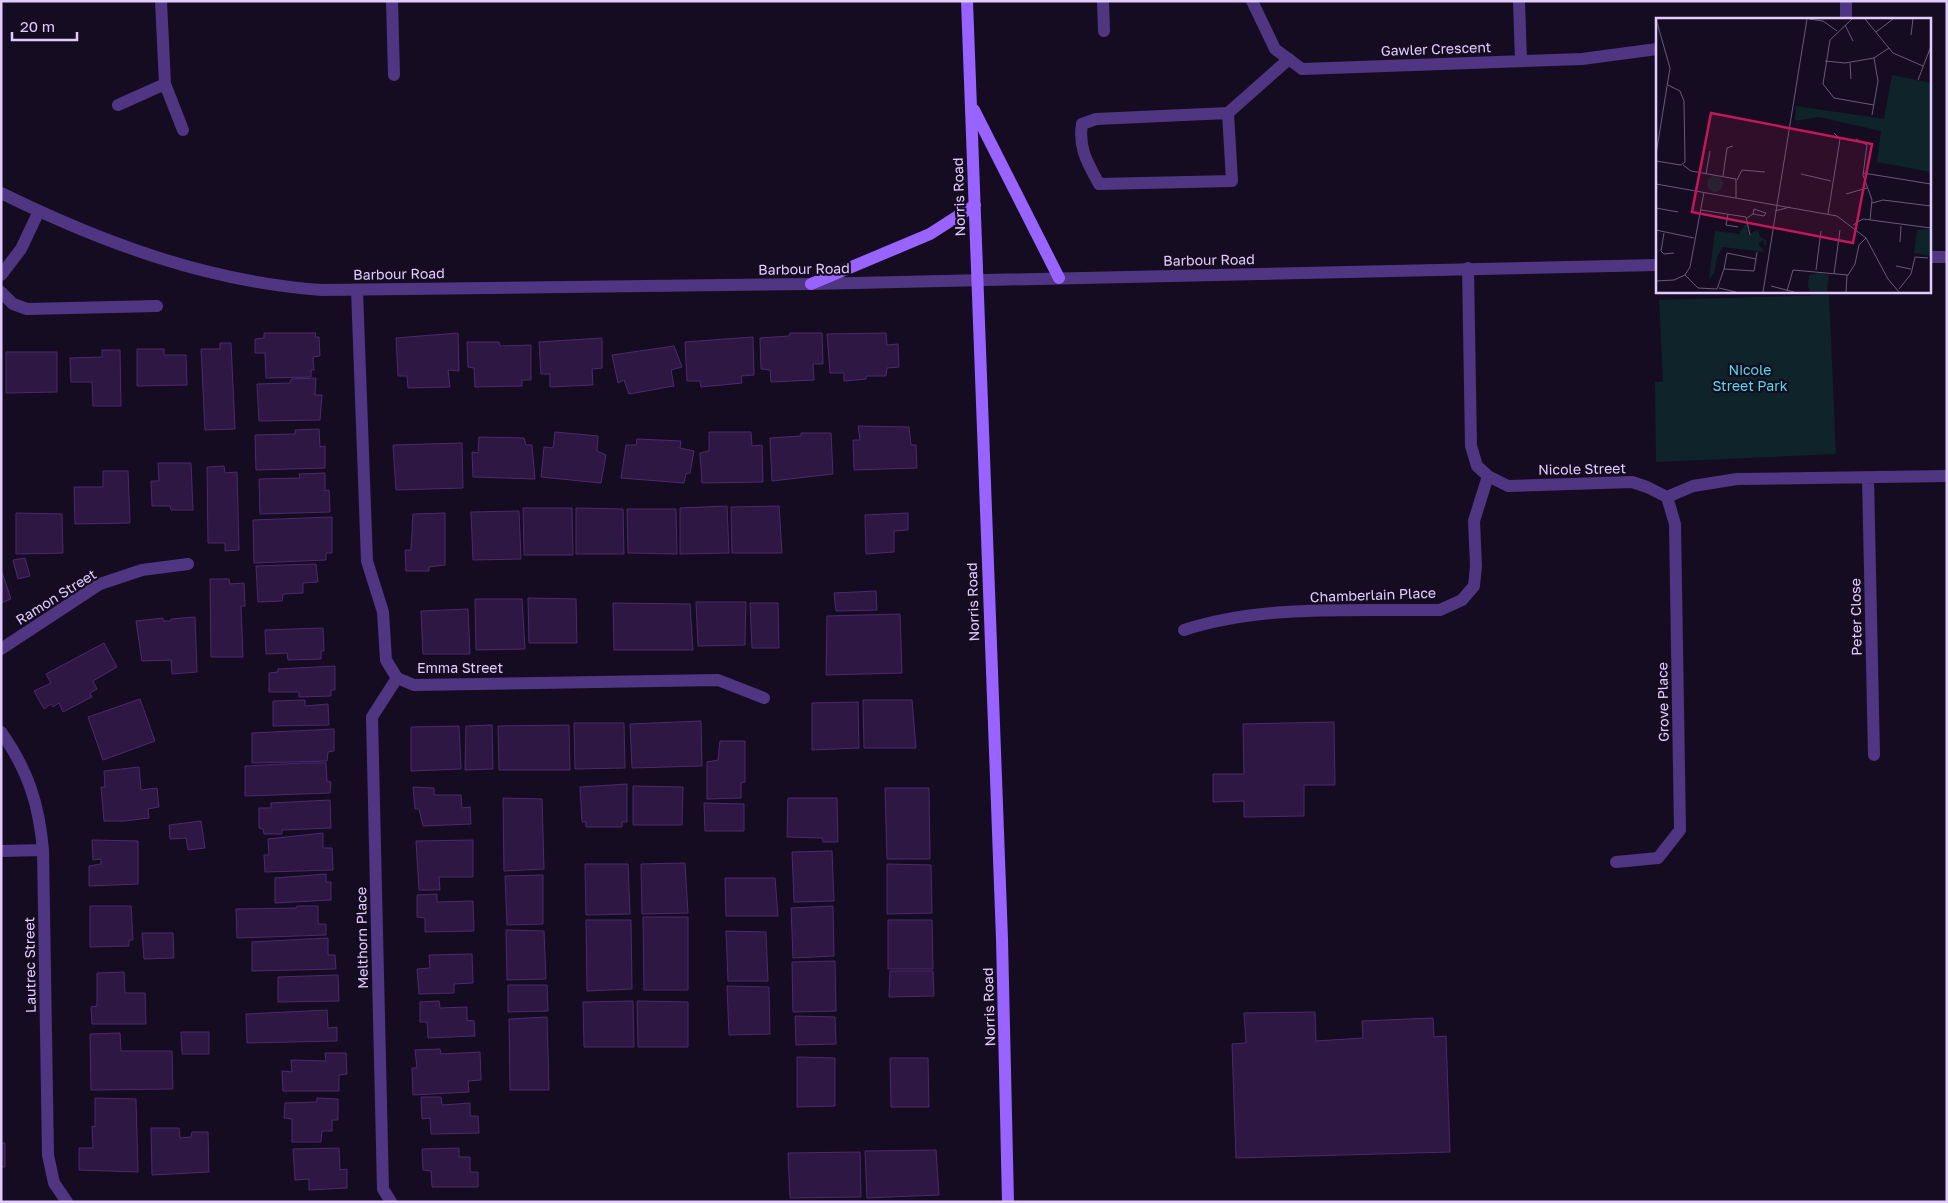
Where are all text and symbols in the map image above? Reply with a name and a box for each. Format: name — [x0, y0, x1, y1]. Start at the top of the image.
scale bar — [12, 10, 78, 42]
text: 20 m — [20, 17, 55, 35]
inset map — [1656, 18, 1930, 292]
street label: Gawler Crescent — [1380, 38, 1492, 59]
street label: Norris Road — [949, 157, 968, 237]
street label: Barbour Road — [1163, 250, 1255, 269]
street label: Barbour Road — [758, 259, 850, 278]
street label: Barbour Road — [353, 264, 445, 283]
park label: Nicole Street Park — [1712, 361, 1788, 394]
street label: Nicole Street — [1538, 459, 1626, 478]
street label: Norris Road — [963, 562, 982, 642]
street label: Ramon Street — [12, 565, 99, 628]
street label: Peter Close — [1846, 578, 1865, 656]
street label: Chamberlain Place — [1310, 584, 1436, 605]
street label: Emma Street — [417, 659, 503, 676]
street label: Grove Place — [1653, 662, 1672, 742]
street label: Melthorn Place — [352, 887, 371, 989]
street label: Lautrec Street — [20, 917, 39, 1013]
street label: Norris Road — [979, 967, 998, 1047]

